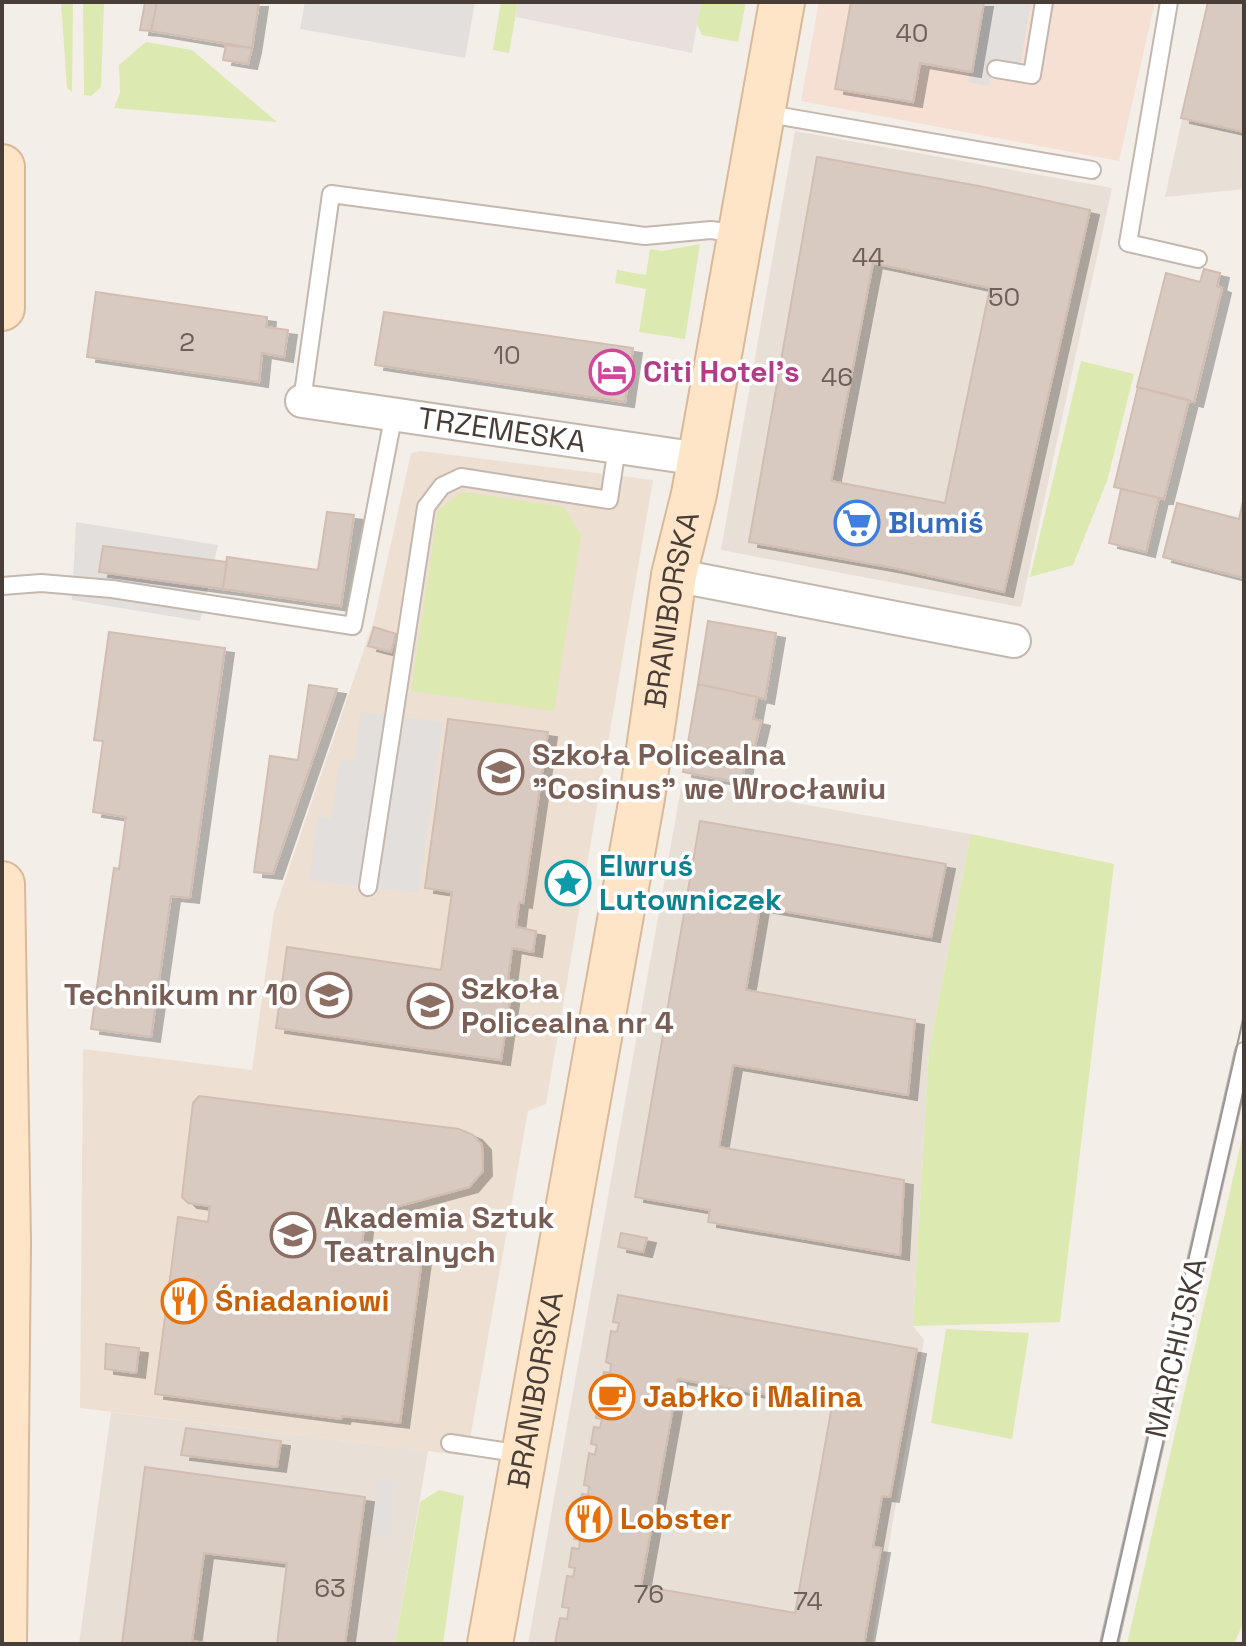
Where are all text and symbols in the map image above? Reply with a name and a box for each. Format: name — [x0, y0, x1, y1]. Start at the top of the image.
house number: 40 — [896, 16, 928, 50]
house number: 44 — [852, 240, 884, 274]
house number: 50 — [988, 280, 1020, 314]
house number: 2 — [179, 325, 195, 359]
house number: 10 — [493, 338, 521, 372]
hotel icon: Citi Hotel's — [588, 348, 636, 396]
place label: Citi Hotel's — [643, 352, 800, 391]
house number: 46 — [821, 360, 853, 394]
street label: TRZEMESKA — [415, 398, 589, 461]
supermarket icon: Blumiś — [833, 499, 881, 547]
place label: Blumiś — [888, 503, 984, 542]
street label: BRANIBORSKA — [635, 507, 708, 711]
place label: Szkoła Policealna "Cosinus" we Wrocławiu — [532, 735, 886, 808]
school or university icon: Szkoła Policealna "Cosinus" we Wrocławiu — [477, 748, 525, 796]
place label: Elwruś Lutowniczek — [599, 846, 782, 919]
place icon: Elwruś Lutowniczek — [544, 859, 592, 907]
place label: Szkoła Policealna nr 4 — [461, 969, 674, 1042]
school or university icon: Technikum nr 10 — [305, 971, 353, 1019]
place label: Technikum nr 10 — [64, 975, 298, 1014]
school or university icon: Szkoła Policealna nr 4 — [406, 982, 454, 1030]
place label: Akademia Sztuk Teatralnych — [324, 1198, 555, 1271]
school or university icon: Akademia Sztuk Teatralnych — [269, 1211, 317, 1259]
street label: MARCHIJSKA — [1136, 1254, 1215, 1442]
restaurant icon: Śniadaniowi — [160, 1277, 208, 1325]
place label: Śniadaniowi — [215, 1281, 389, 1320]
street label: BRANIBORSKA — [498, 1288, 572, 1492]
cafe icon: Jabłko i Malina — [588, 1373, 636, 1421]
place label: Jabłko i Malina — [643, 1377, 863, 1416]
restaurant icon: Lobster — [565, 1495, 613, 1543]
place label: Lobster — [620, 1499, 732, 1538]
house number: 63 — [314, 1571, 346, 1605]
house number: 76 — [634, 1577, 664, 1611]
house number: 74 — [793, 1584, 823, 1618]

